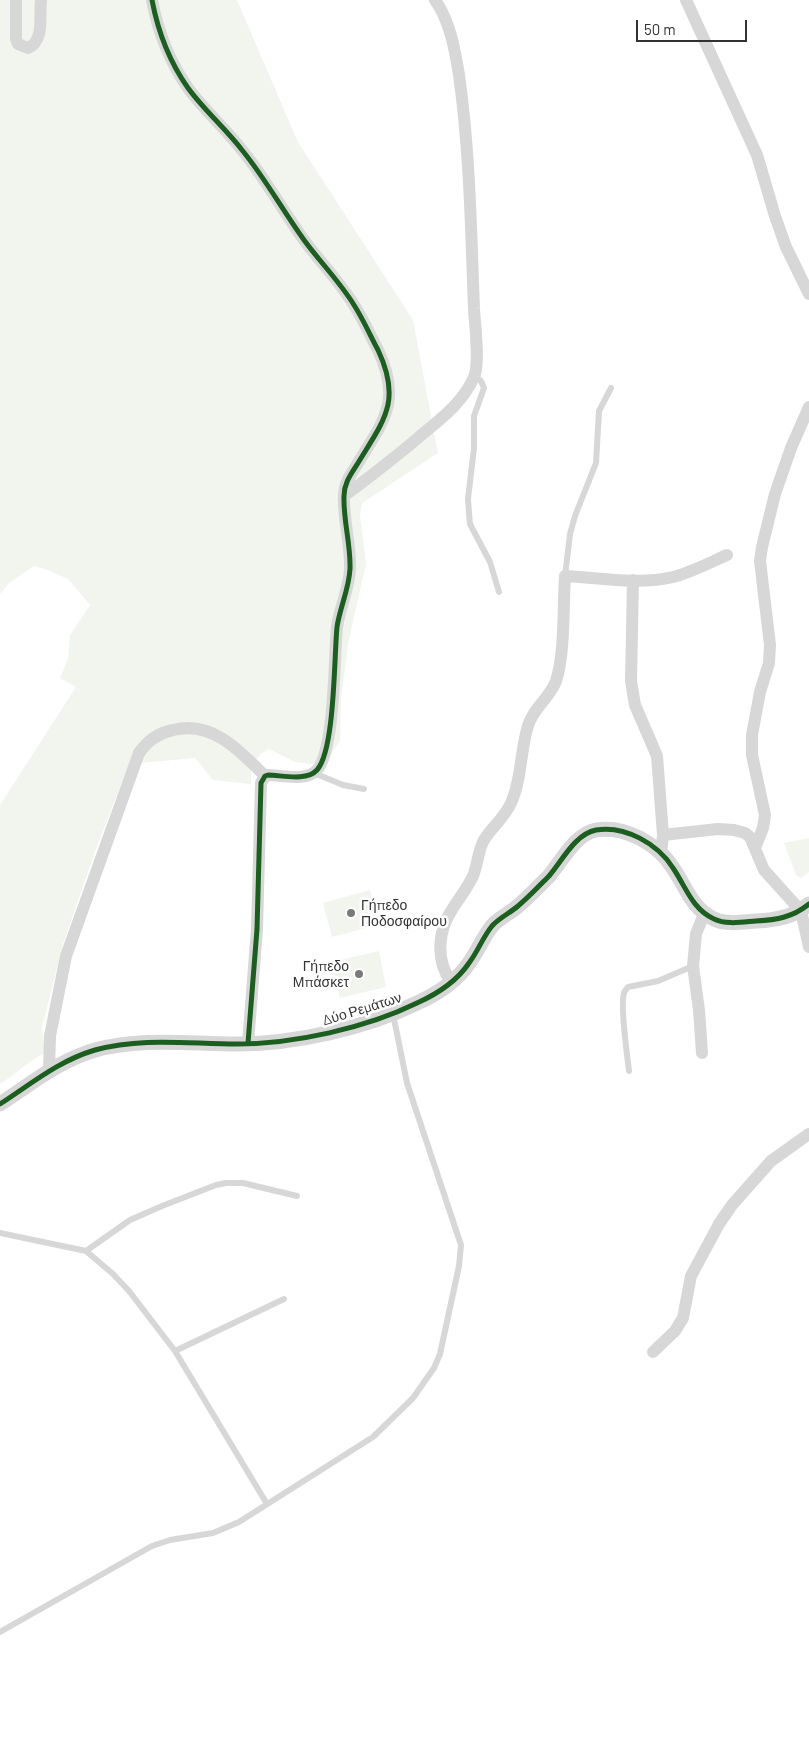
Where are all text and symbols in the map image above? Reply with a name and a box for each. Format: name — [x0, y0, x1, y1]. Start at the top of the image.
scale bar — [639, 10, 750, 42]
text: 50 m — [644, 20, 676, 38]
place label: Γήπεδο Ποδοσφαίρου — [361, 897, 447, 930]
marker: Γήπεδο Ποδοσφαίρου — [345, 907, 357, 919]
place label: Γήπεδο Μπάσκετ — [293, 958, 349, 990]
marker: Γήπεδο Μπάσκετ — [353, 968, 365, 980]
street label: Δύο Ρεμάτων — [320, 989, 404, 1029]

